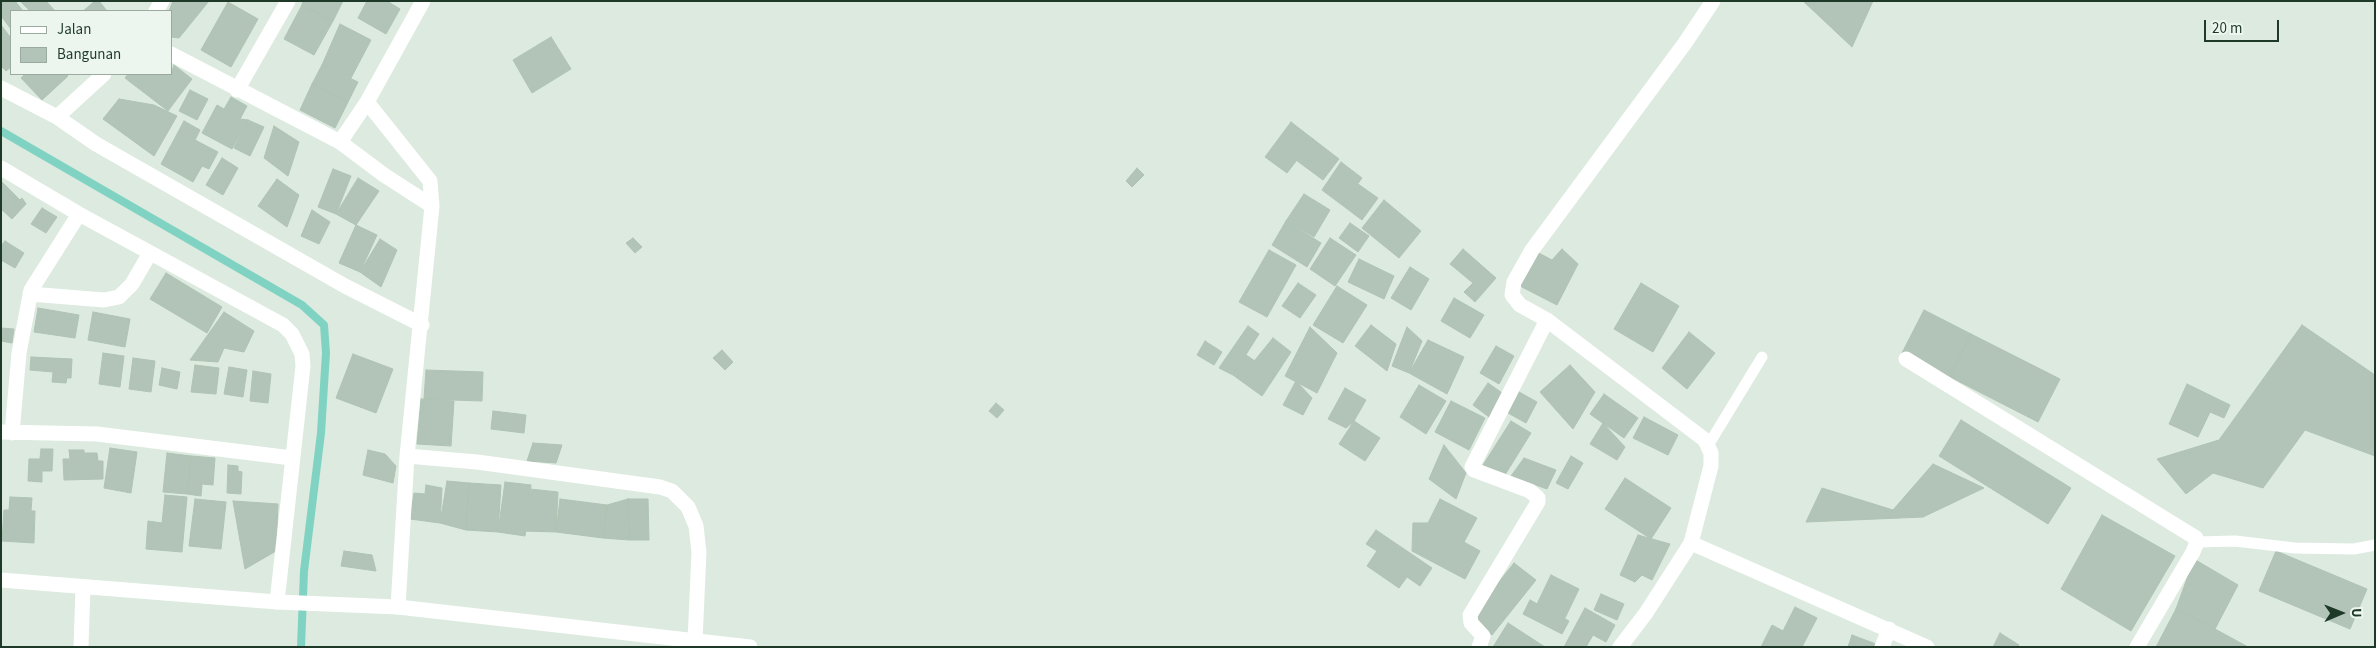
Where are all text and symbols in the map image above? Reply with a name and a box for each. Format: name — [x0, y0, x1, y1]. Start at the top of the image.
legend — [10, 10, 172, 75]
scale bar — [2206, 10, 2281, 42]
text: 20 m — [2212, 18, 2242, 39]
text: Jalan — [57, 19, 91, 40]
text: Bangunan — [57, 44, 121, 65]
north arrow — [2316, 588, 2366, 638]
text: U — [2346, 608, 2366, 618]

